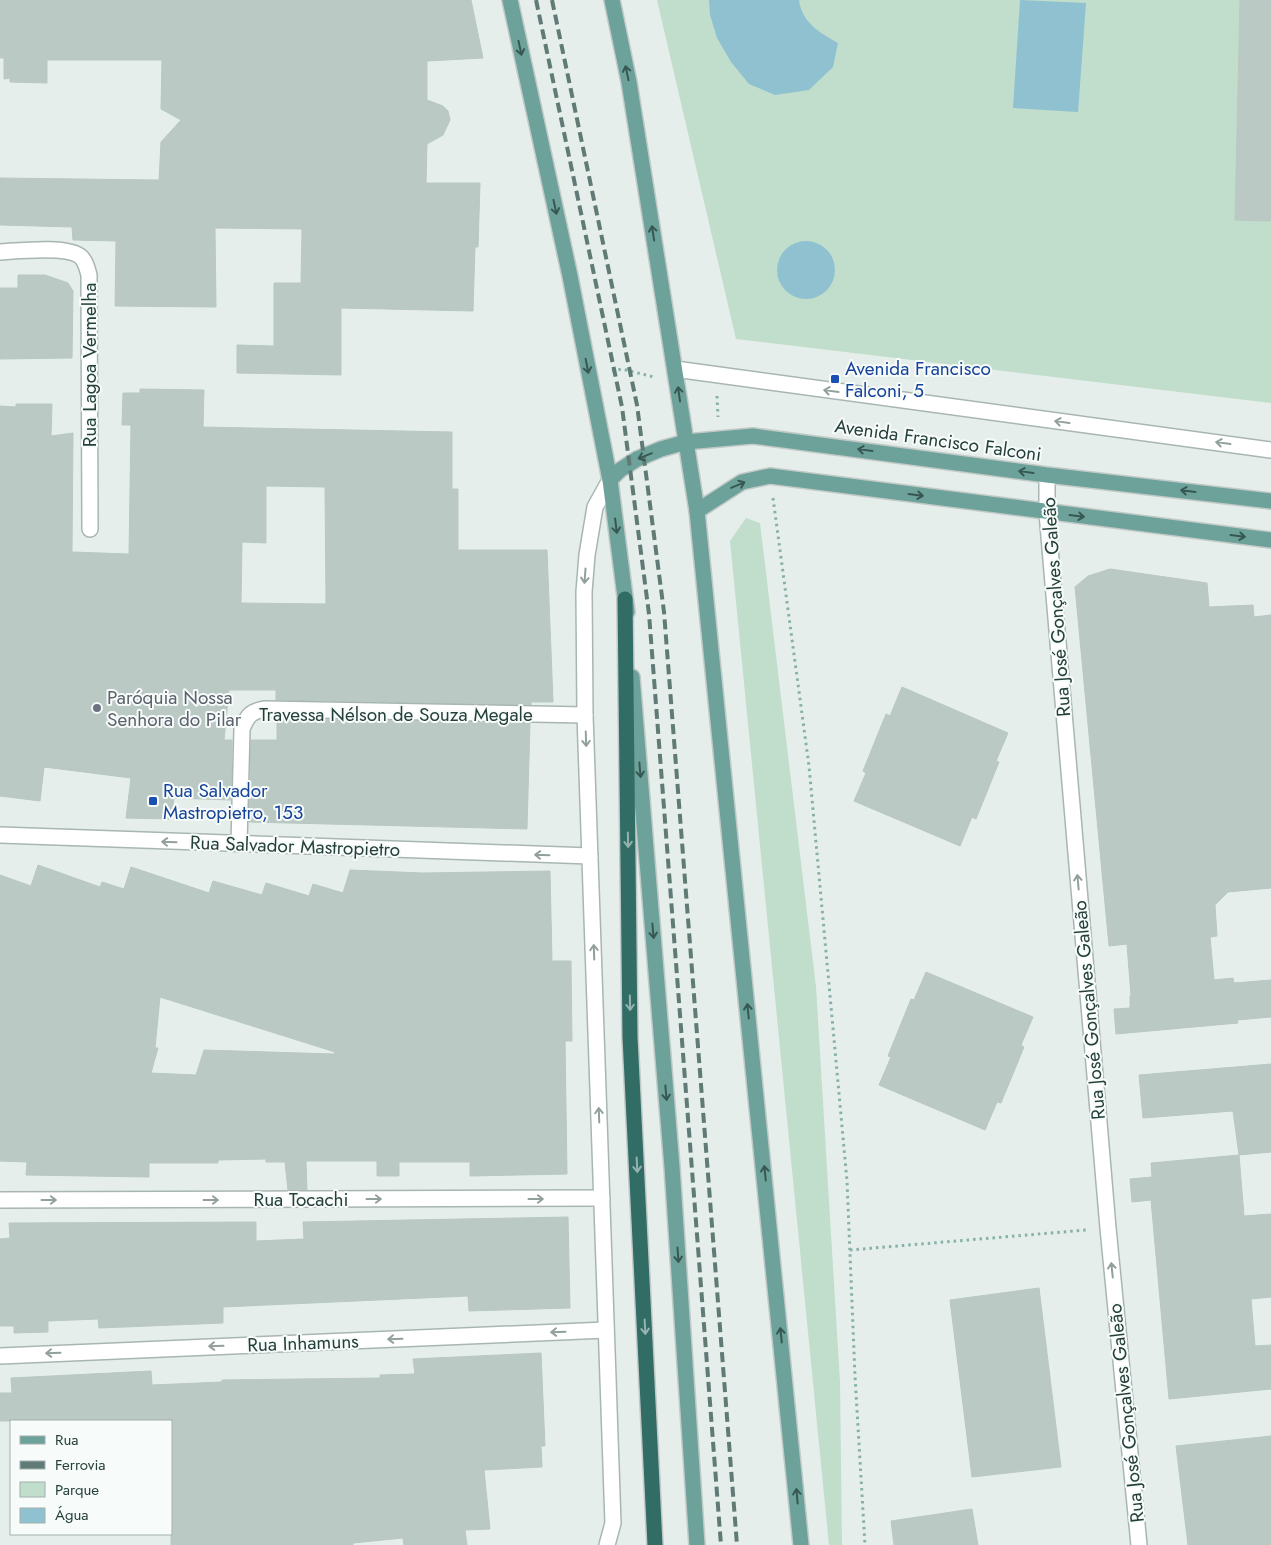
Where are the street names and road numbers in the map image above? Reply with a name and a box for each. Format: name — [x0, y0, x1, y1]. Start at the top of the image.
street label: Rua Lagoa Vermelha — [76, 283, 103, 447]
street label: Avenida Francisco Falconi — [833, 412, 1043, 468]
street label: Rua José Gonçalves Galeão — [1035, 496, 1077, 718]
street label: Travessa Nélson de Souza Megale — [259, 701, 533, 728]
street label: Rua Salvador Mastropietro — [189, 829, 401, 863]
street label: Rua José Gonçalves Galeão — [1066, 899, 1112, 1121]
street label: Rua Tocachi — [254, 1186, 348, 1213]
street label: Rua José Gonçalves Galeão — [1101, 1302, 1151, 1524]
street label: Rua Inhamuns — [247, 1328, 360, 1358]

